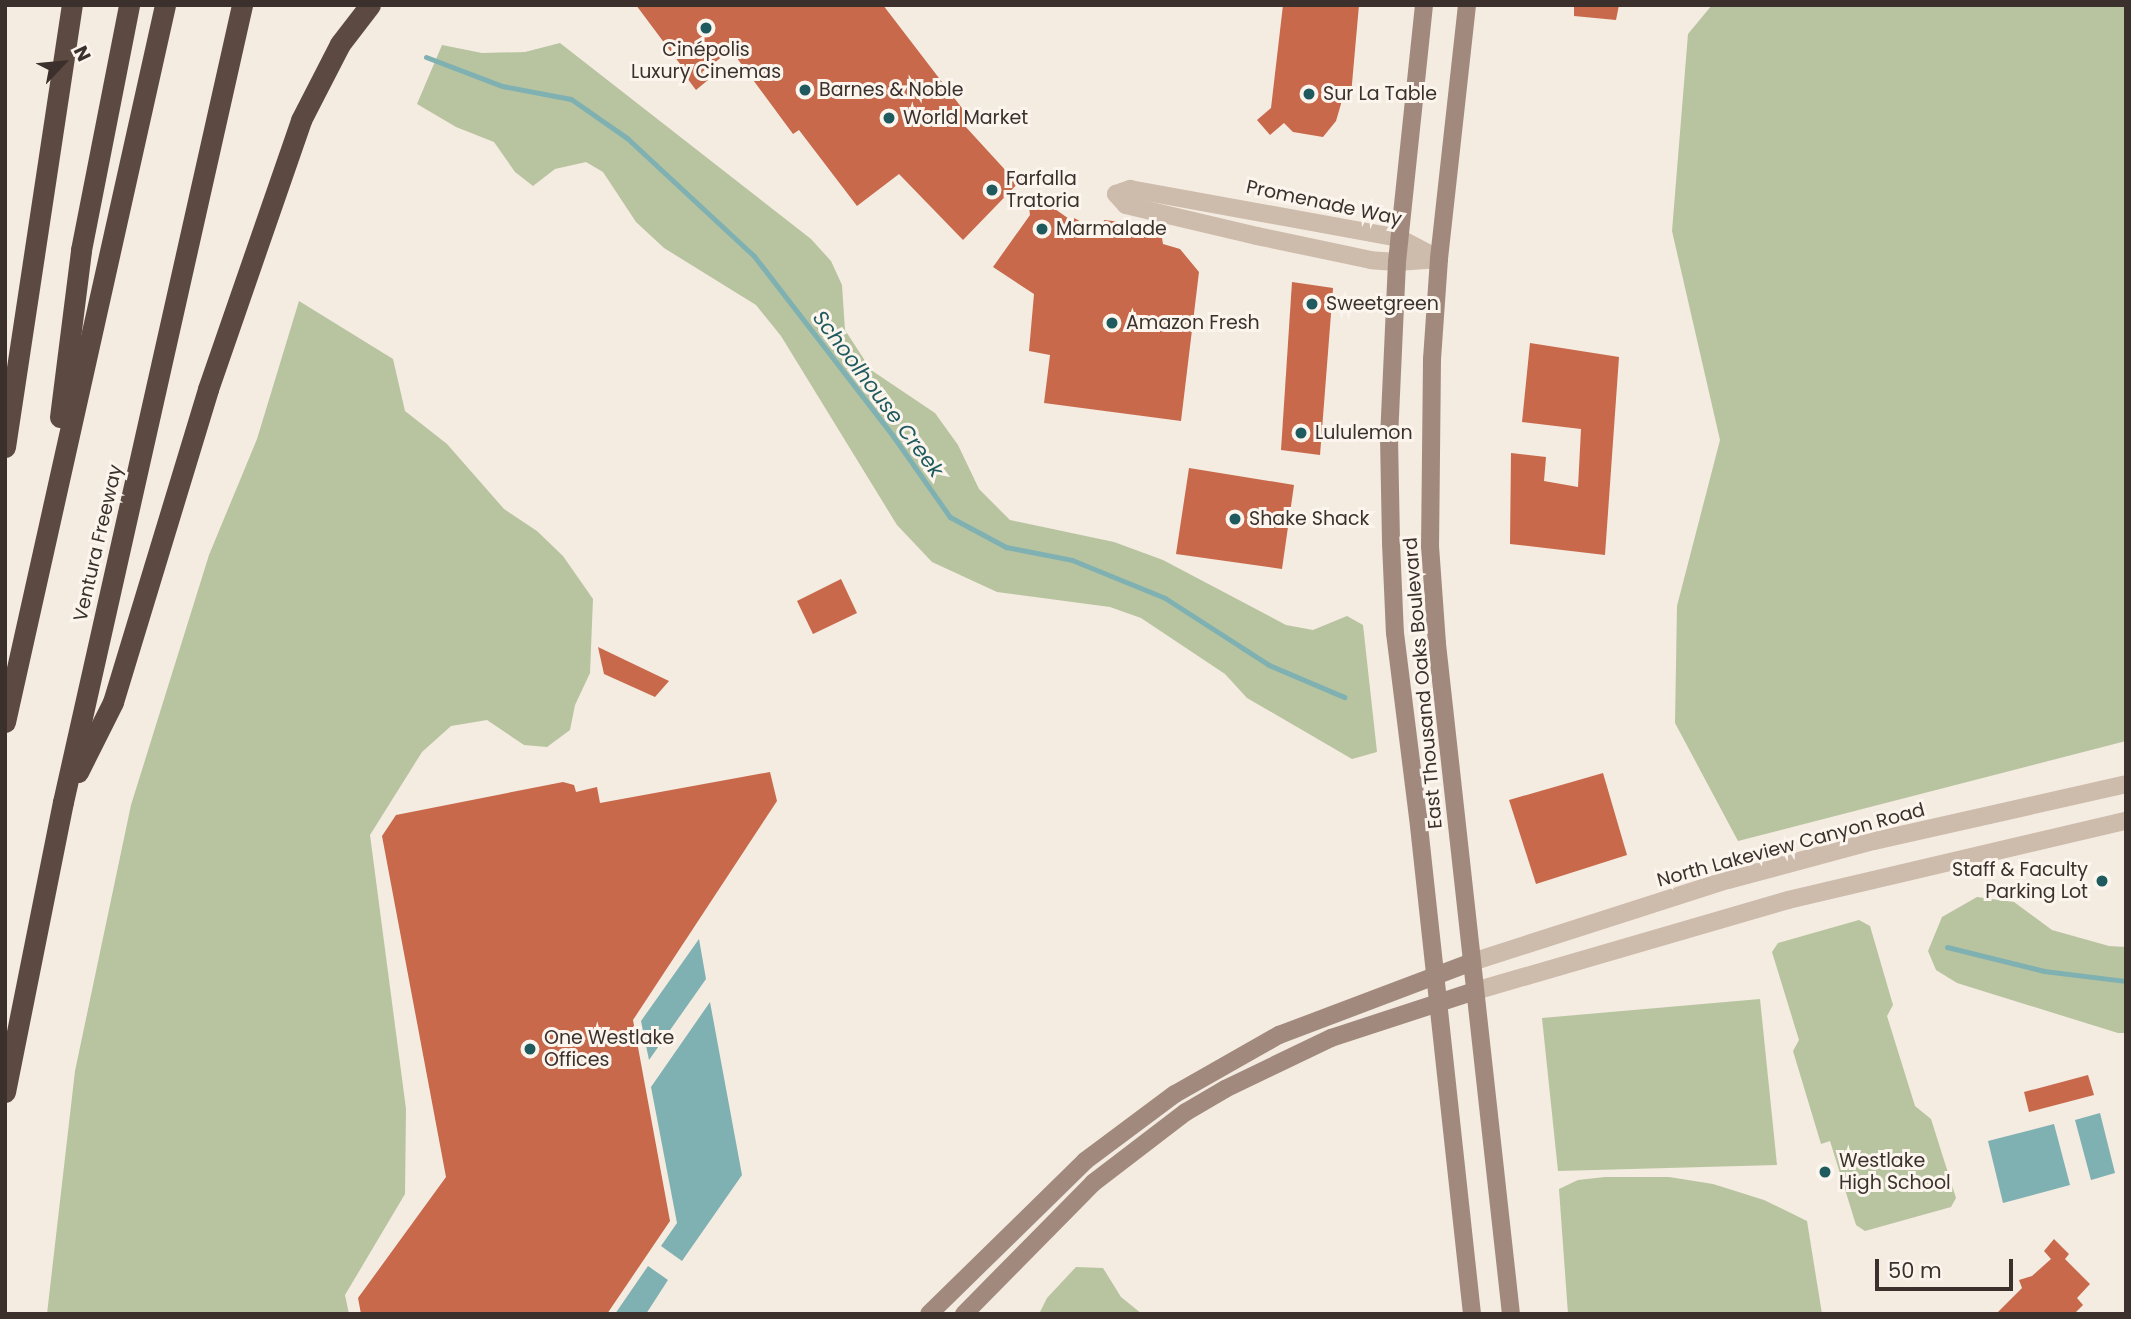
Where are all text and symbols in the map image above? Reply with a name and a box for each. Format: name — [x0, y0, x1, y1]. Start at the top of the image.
marker: Cinépolis Luxury Cinemas — [698, 20, 714, 36]
north arrow — [28, 28, 98, 98]
place label: Cinépolis Luxury Cinemas — [631, 39, 781, 83]
text: N — [67, 41, 98, 66]
place label: Barnes & Noble — [819, 79, 963, 101]
marker: Barnes & Noble — [797, 82, 813, 98]
place label: Sur La Table — [1323, 83, 1437, 105]
marker: Sur La Table — [1301, 86, 1317, 102]
place label: World Market — [903, 107, 1028, 129]
marker: World Market — [881, 110, 897, 126]
place label: Farfalla Tratoria — [1006, 168, 1080, 212]
street label: Promenade Way — [1244, 175, 1404, 231]
marker: Farfalla Tratoria — [984, 182, 1000, 198]
place label: Marmalade — [1056, 218, 1167, 240]
marker: Marmalade — [1034, 221, 1050, 237]
place label: Sweetgreen — [1326, 293, 1439, 315]
marker: Sweetgreen — [1304, 296, 1320, 312]
water label: Schoolhouse Creek — [807, 306, 949, 482]
place label: Amazon Fresh — [1126, 312, 1260, 334]
marker: Amazon Fresh — [1104, 315, 1120, 331]
place label: Lululemon — [1315, 422, 1413, 444]
marker: Lululemon — [1293, 425, 1309, 441]
street label: Ventura Freeway — [69, 462, 127, 624]
place label: Shake Shack — [1249, 508, 1369, 530]
marker: Shake Shack — [1227, 511, 1243, 527]
street label: East Thousand Oaks Boulevard — [1399, 536, 1447, 830]
street label: North Lakeview Canyon Road — [1655, 798, 1927, 892]
place label: Staff & Faculty Parking Lot — [1952, 859, 2088, 903]
marker: Staff & Faculty Parking Lot — [2094, 873, 2110, 889]
place label: One Westlake Offices — [544, 1027, 674, 1071]
marker: One Westlake Offices — [522, 1041, 538, 1057]
place label: Westlake High School — [1839, 1150, 1951, 1194]
marker: Westlake High School — [1817, 1164, 1833, 1180]
scale bar — [1879, 1246, 2017, 1290]
text: 50 m — [1888, 1256, 1942, 1285]

